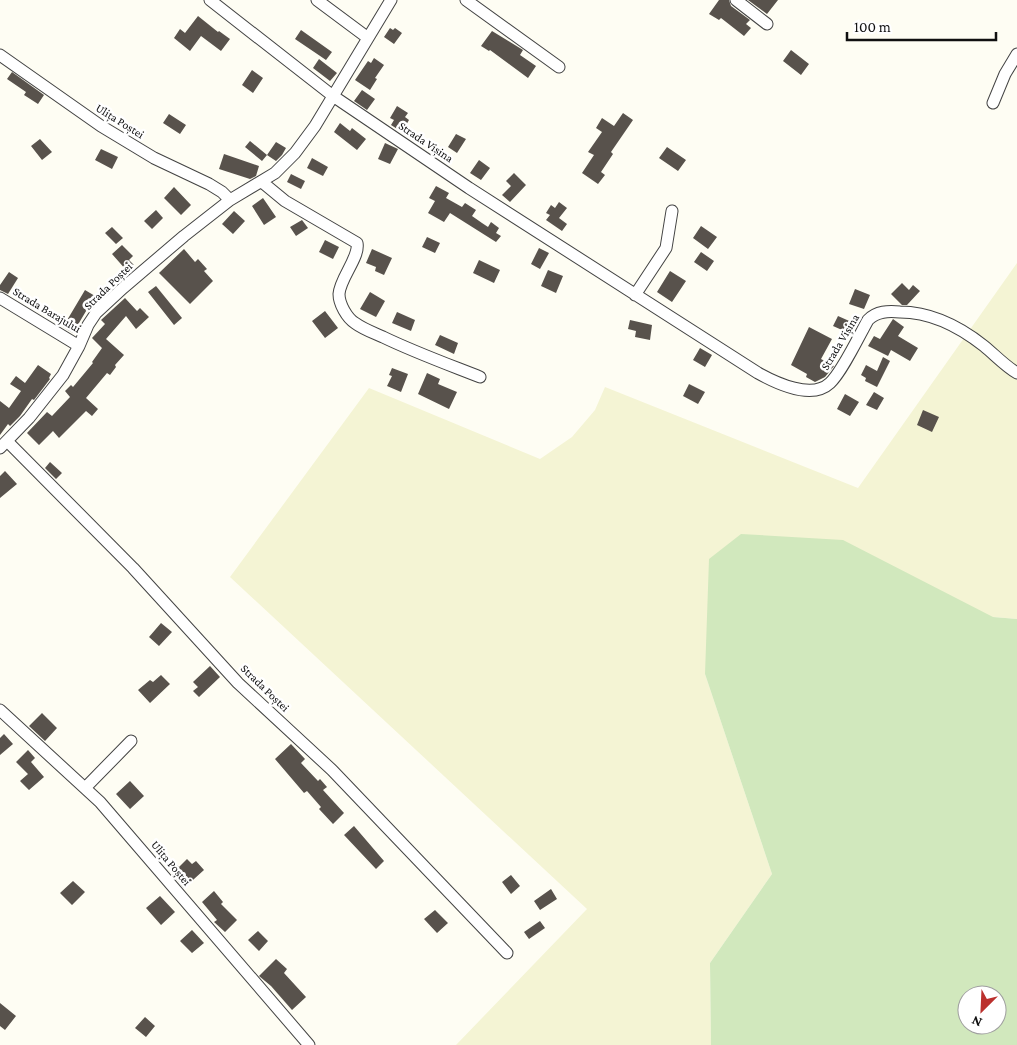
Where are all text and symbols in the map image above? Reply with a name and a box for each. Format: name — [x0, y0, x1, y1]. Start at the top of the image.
scale bar — [847, 10, 996, 42]
text: 100 m — [854, 19, 891, 35]
street label: Ulița Poștei — [93, 101, 147, 142]
street label: Strada Vișina — [395, 119, 456, 166]
street label: Strada Poștei — [81, 259, 136, 313]
street label: Strada Barajului — [10, 284, 84, 336]
street label: Strada Vișina — [818, 311, 863, 373]
street label: Strada Poștei — [237, 661, 292, 715]
street label: Ulița Poștei — [147, 838, 194, 889]
north arrow — [957, 985, 1007, 1035]
text: N — [969, 1012, 984, 1031]

